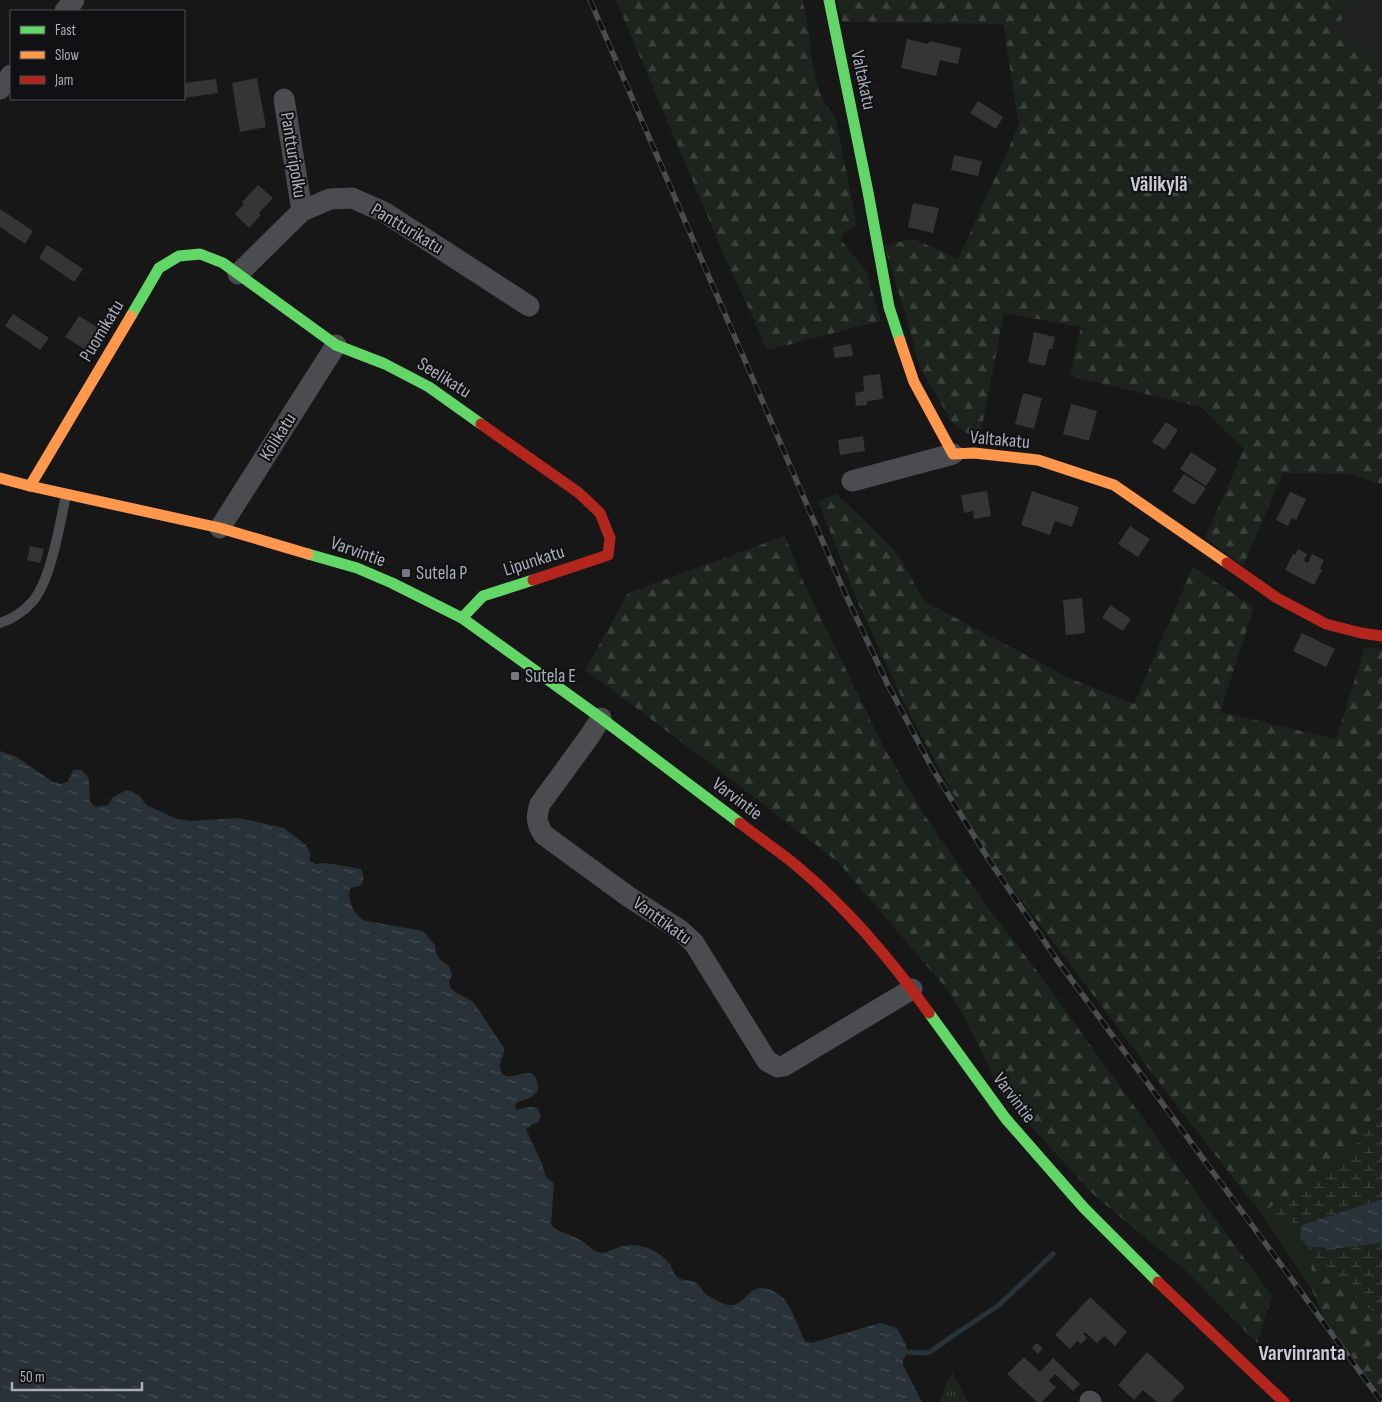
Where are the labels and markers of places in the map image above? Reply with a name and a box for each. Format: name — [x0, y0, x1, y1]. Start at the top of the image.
place label: Sutela P — [416, 562, 467, 585]
marker: Sutela P — [400, 567, 412, 579]
place label: Sutela E — [525, 665, 576, 688]
marker: Sutela E — [509, 670, 521, 682]

